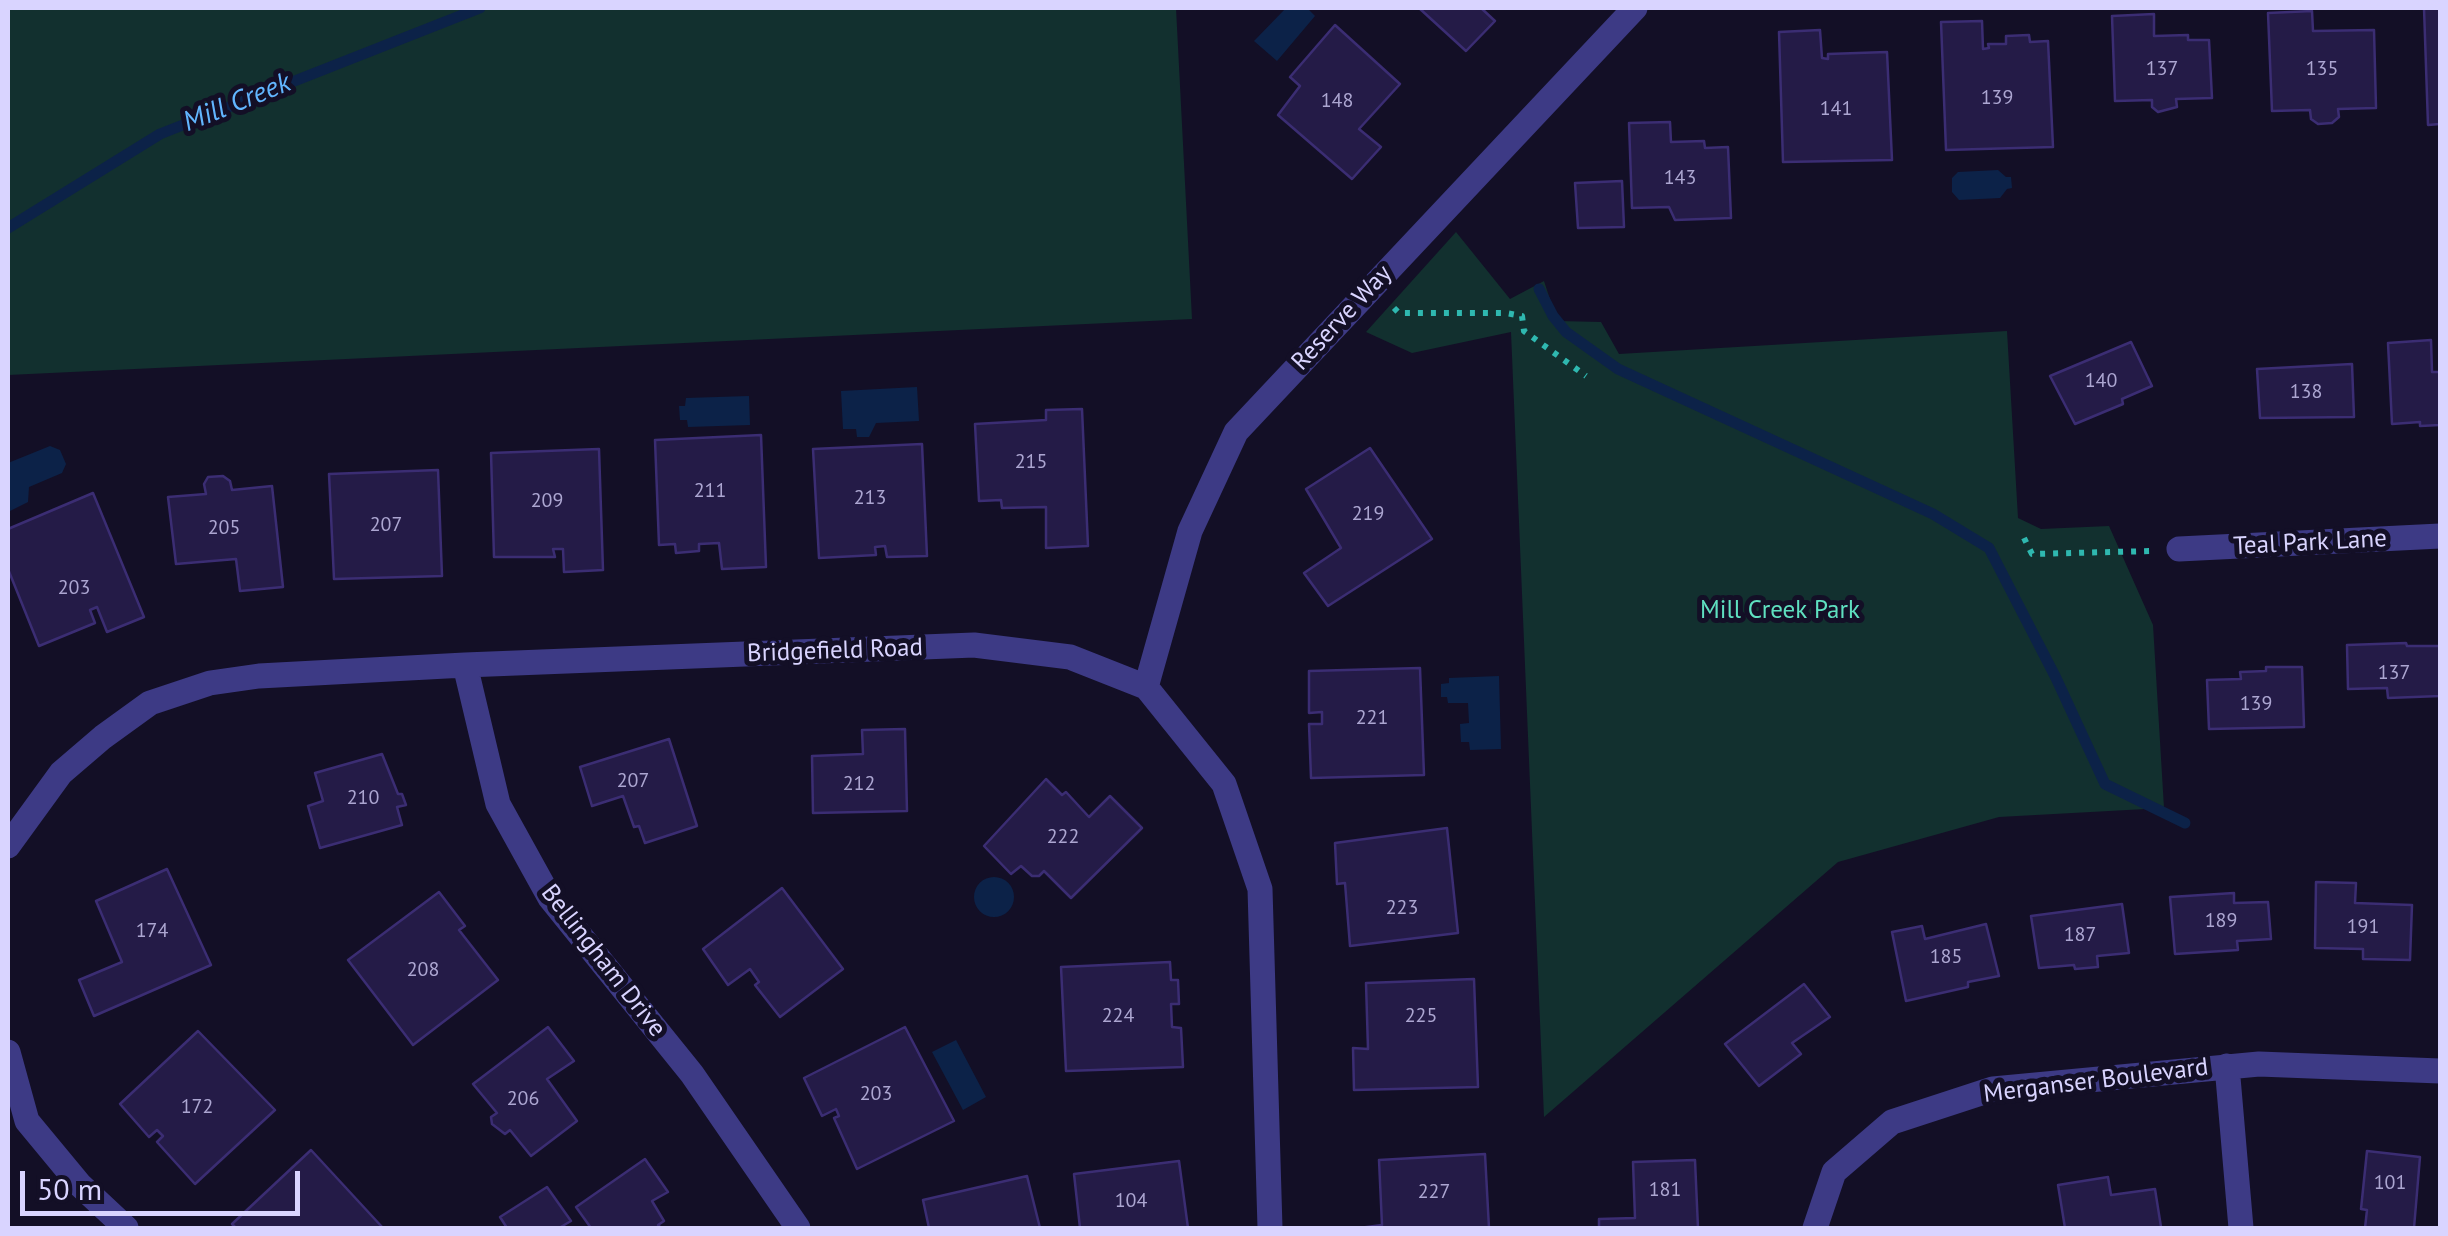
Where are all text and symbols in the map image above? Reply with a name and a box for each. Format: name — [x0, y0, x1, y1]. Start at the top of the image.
house number: 137 — [2146, 57, 2178, 81]
house number: 135 — [2306, 57, 2338, 81]
water label: Mill Creek — [178, 66, 296, 140]
house number: 139 — [1981, 86, 2013, 110]
house number: 148 — [1321, 89, 1353, 113]
house number: 141 — [1820, 97, 1852, 121]
house number: 143 — [1664, 166, 1696, 190]
street label: Reserve Way — [1286, 259, 1398, 377]
house number: 140 — [2085, 369, 2117, 393]
house number: 138 — [2290, 380, 2322, 404]
house number: 215 — [1015, 450, 1047, 474]
house number: 211 — [694, 479, 726, 503]
house number: 213 — [854, 486, 886, 510]
house number: 209 — [531, 489, 563, 513]
house number: 219 — [1352, 502, 1384, 526]
house number: 207 — [370, 513, 402, 537]
house number: 205 — [208, 516, 240, 540]
street label: Teal Park Lane — [2233, 524, 2387, 562]
house number: 203 — [58, 576, 90, 600]
park label: Mill Creek Park — [1700, 596, 1860, 626]
street label: Bridgefield Road — [747, 633, 923, 669]
house number: 137 — [2378, 661, 2410, 685]
house number: 139 — [2240, 692, 2272, 716]
house number: 221 — [1356, 706, 1388, 730]
house number: 207 — [617, 769, 649, 793]
house number: 212 — [843, 772, 875, 796]
house number: 210 — [347, 786, 379, 810]
house number: 222 — [1047, 825, 1079, 849]
street label: Bellingham Drive — [534, 879, 672, 1043]
house number: 223 — [1386, 896, 1418, 920]
house number: 189 — [2205, 909, 2237, 933]
house number: 191 — [2347, 915, 2379, 939]
house number: 174 — [136, 919, 168, 943]
house number: 187 — [2064, 923, 2096, 947]
house number: 185 — [1930, 945, 1962, 969]
house number: 208 — [407, 958, 439, 982]
house number: 224 — [1102, 1004, 1134, 1028]
house number: 225 — [1405, 1004, 1437, 1028]
street label: Merganser Boulevard — [1982, 1052, 2210, 1110]
house number: 203 — [860, 1082, 892, 1106]
house number: 206 — [507, 1087, 539, 1111]
house number: 172 — [181, 1095, 213, 1119]
scale bar — [25, 1151, 305, 1213]
text: 50 m — [37, 1169, 102, 1208]
house number: 101 — [2374, 1171, 2406, 1195]
house number: 181 — [1649, 1178, 1681, 1202]
house number: 227 — [1418, 1180, 1450, 1204]
house number: 104 — [1115, 1189, 1147, 1213]

